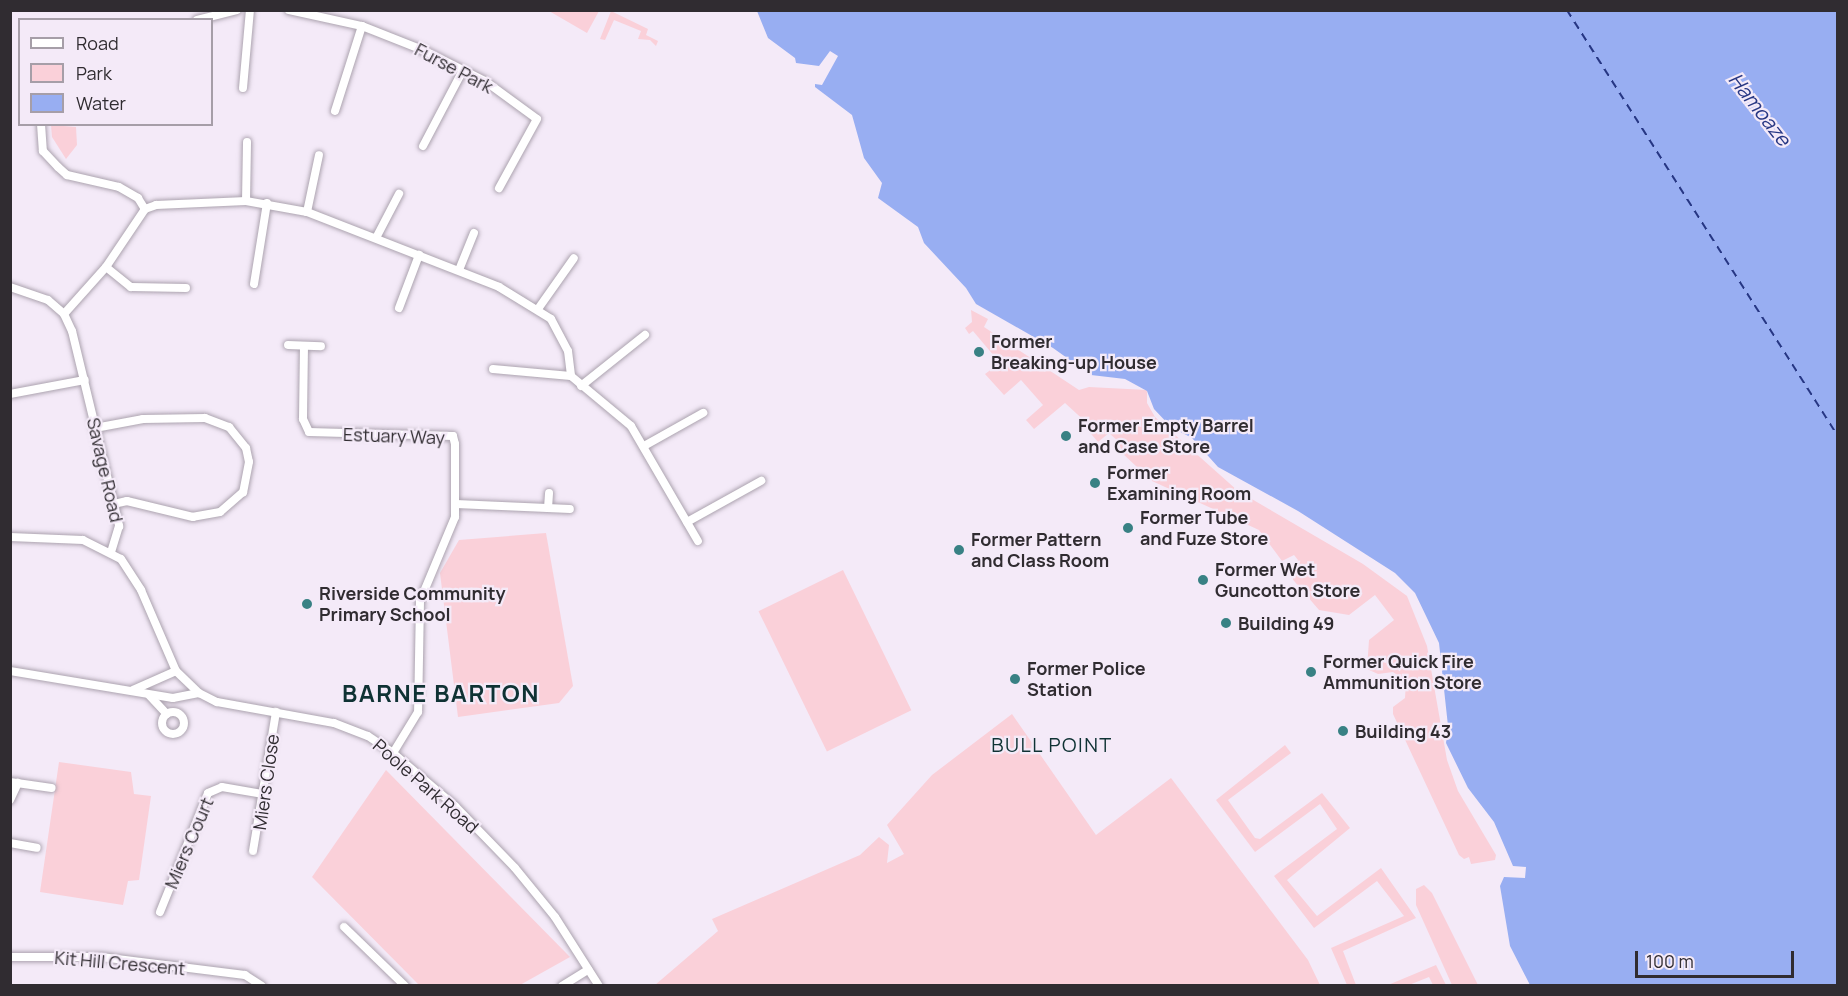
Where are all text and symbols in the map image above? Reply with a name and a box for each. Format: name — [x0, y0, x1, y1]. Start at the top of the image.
legend — [18, 18, 213, 126]
text: Road — [76, 31, 119, 55]
street label: Furse Park — [411, 38, 497, 98]
text: Park — [76, 61, 112, 85]
water label: Hamoaze — [1724, 68, 1796, 150]
text: Water — [76, 91, 126, 115]
place label: Former Breaking-up House — [991, 331, 1157, 374]
marker: Former Breaking-up House — [972, 345, 986, 359]
place label: Former Empty Barrel and Case Store — [1078, 415, 1254, 458]
street label: Savage Road — [82, 416, 128, 524]
street label: Estuary Way — [343, 423, 445, 449]
marker: Former Empty Barrel and Case Store — [1059, 429, 1073, 443]
place label: Former Examining Room — [1107, 462, 1251, 504]
marker: Former Examining Room — [1088, 476, 1102, 490]
place label: Former Tube and Fuze Store — [1140, 507, 1268, 550]
marker: Former Tube and Fuze Store — [1121, 521, 1135, 535]
place label: Former Pattern and Class Room — [971, 529, 1109, 572]
marker: Former Pattern and Class Room — [952, 543, 966, 557]
place label: Former Wet Guncotton Store — [1215, 559, 1360, 602]
marker: Former Wet Guncotton Store — [1196, 573, 1210, 587]
place label: Riverside Community Primary School — [319, 583, 505, 626]
marker: Riverside Community Primary School — [300, 597, 314, 611]
place label: Building 49 — [1238, 612, 1335, 634]
marker: Building 49 — [1219, 616, 1233, 630]
place label: Former Quick Fire Ammunition Store — [1323, 651, 1482, 694]
place label: Former Police Station — [1027, 658, 1146, 700]
marker: Former Quick Fire Ammunition Store — [1304, 665, 1318, 679]
marker: Former Police Station — [1008, 672, 1022, 686]
district label: BARNE BARTON — [342, 679, 540, 707]
place label: Building 43 — [1355, 720, 1451, 742]
marker: Building 43 — [1336, 724, 1350, 738]
district label: BULL POINT — [991, 732, 1113, 756]
street label: Miers Close — [249, 733, 283, 831]
street label: Poole Park Road — [369, 734, 483, 838]
street label: Miers Court — [160, 794, 218, 892]
scale bar — [1638, 939, 1797, 977]
street label: Kit Hill Crescent — [54, 947, 186, 979]
text: 100 m — [1646, 949, 1694, 973]

